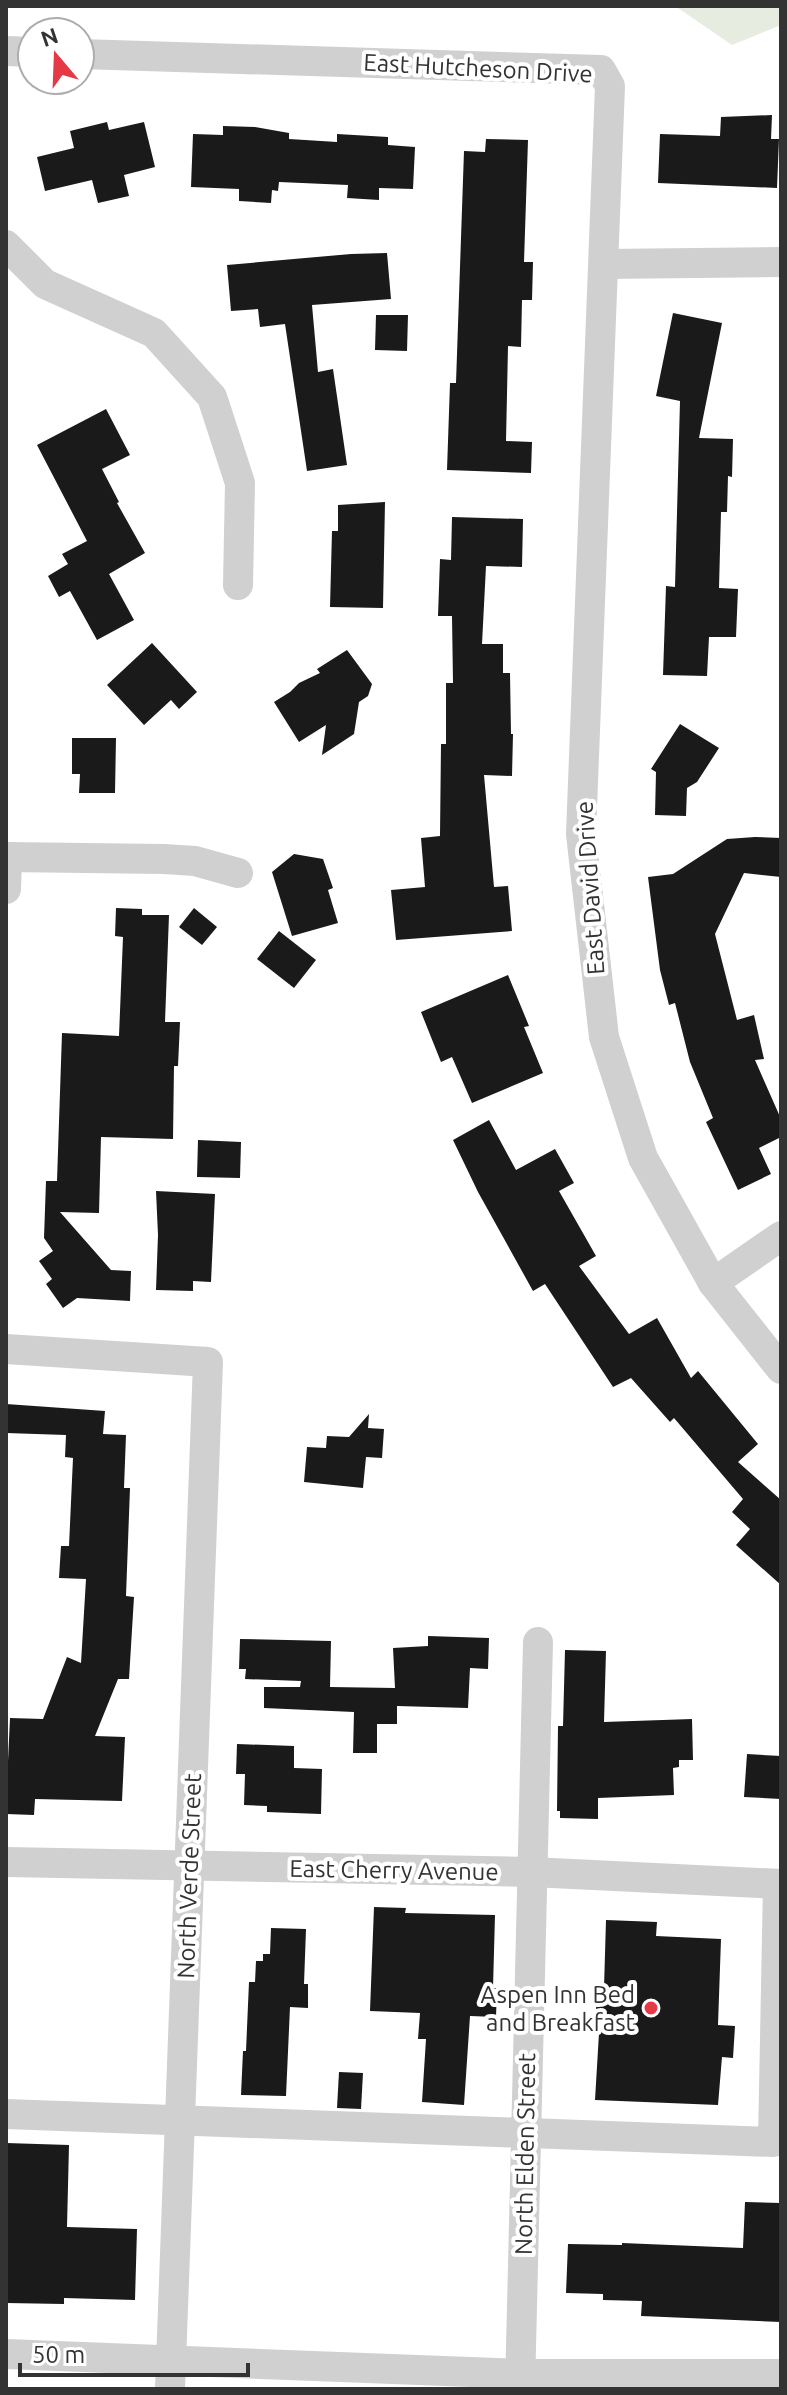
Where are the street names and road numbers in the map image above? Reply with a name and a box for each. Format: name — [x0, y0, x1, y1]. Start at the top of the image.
street label: East Hutcheson Drive — [363, 49, 593, 87]
street label: East David Drive — [570, 800, 610, 976]
street label: North Verde Street — [172, 1772, 206, 1979]
street label: East Cherry Avenue — [289, 1855, 499, 1885]
street label: North Elden Street — [510, 2052, 540, 2255]

